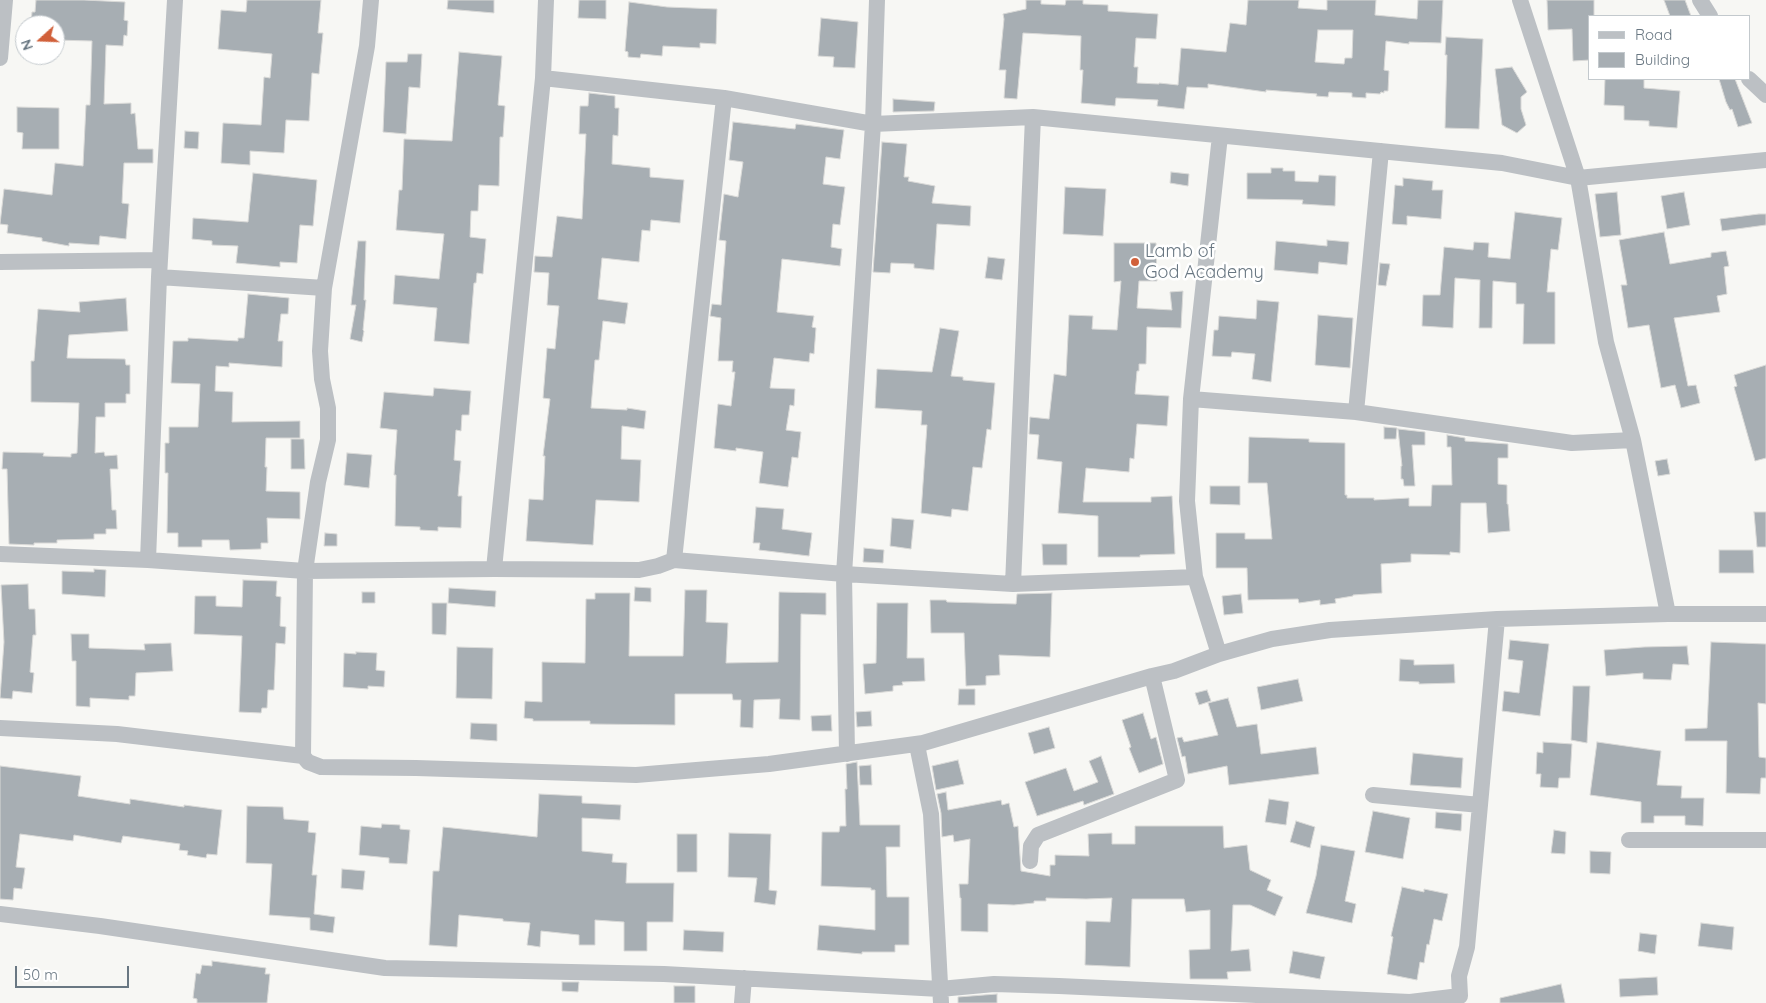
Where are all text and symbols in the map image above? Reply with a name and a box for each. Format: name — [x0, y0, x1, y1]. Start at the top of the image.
north arrow — [15, 15, 65, 65]
legend — [1588, 15, 1751, 80]
text: Road — [1635, 25, 1672, 44]
text: N — [17, 37, 37, 53]
text: Building — [1635, 50, 1690, 69]
place label: Lamb of God Academy — [1145, 241, 1264, 284]
marker: Lamb of God Academy — [1129, 256, 1141, 268]
scale bar — [18, 956, 131, 988]
text: 50 m — [23, 965, 58, 984]

